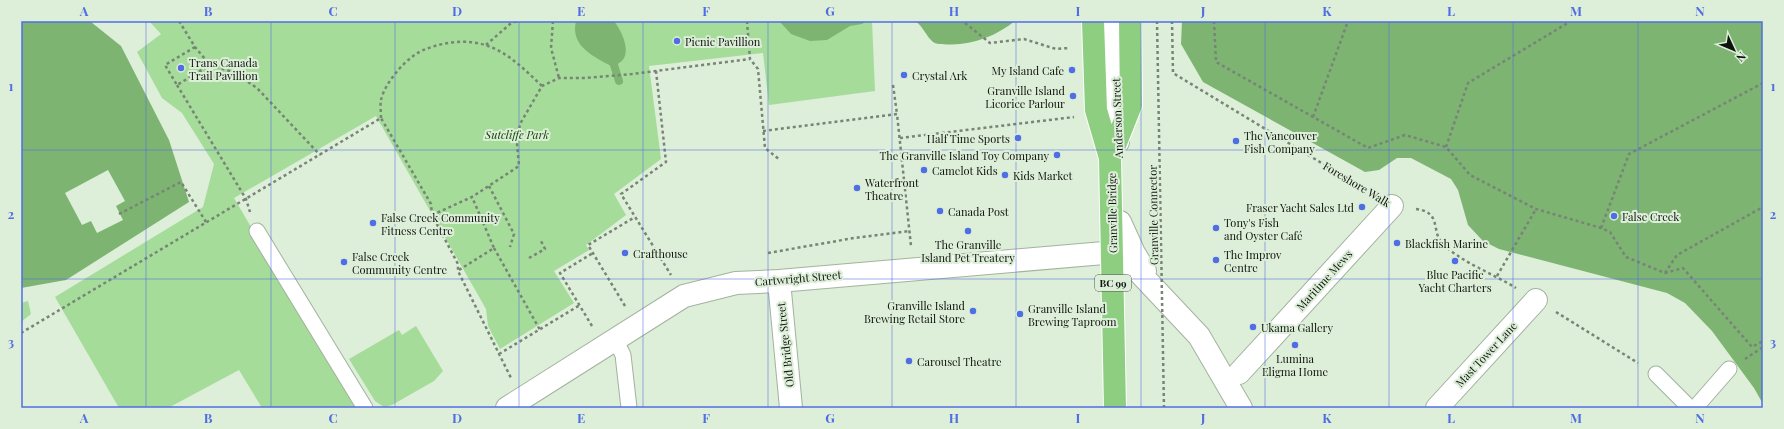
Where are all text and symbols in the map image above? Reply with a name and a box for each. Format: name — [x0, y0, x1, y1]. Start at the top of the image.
text: A — [79, 2, 89, 19]
text: B — [204, 2, 213, 19]
text: C — [328, 2, 338, 19]
text: D — [452, 2, 462, 19]
text: E — [577, 2, 585, 19]
text: F — [702, 2, 710, 19]
text: G — [825, 2, 835, 19]
text: H — [949, 2, 959, 19]
text: I — [1076, 2, 1081, 19]
text: J — [1200, 2, 1206, 19]
text: K — [1322, 2, 1332, 19]
text: L — [1447, 2, 1455, 19]
text: M — [1570, 2, 1582, 19]
text: N — [1695, 2, 1705, 19]
north arrow — [1714, 30, 1754, 70]
place label: Picnic Pavillion — [685, 34, 761, 49]
marker: Picnic Pavillion — [672, 36, 682, 46]
text: N — [1733, 49, 1750, 65]
place label: Trans Canada Trail Pavillion — [189, 55, 258, 83]
marker: Trans Canada Trail Pavillion — [176, 63, 186, 73]
place label: My Island Cafe — [992, 63, 1064, 78]
marker: My Island Cafe — [1067, 65, 1077, 75]
place label: Crystal Ark — [912, 68, 967, 83]
marker: Crystal Ark — [899, 70, 909, 80]
text: 1 — [9, 77, 14, 94]
text: 1 — [1771, 77, 1776, 94]
street label: Anderson Street — [1108, 78, 1126, 159]
place label: Granville Island Licorice Parlour — [985, 83, 1066, 111]
marker: Granville Island Licorice Parlour — [1068, 91, 1078, 101]
park label: Sutcliffe Park — [484, 127, 549, 142]
place label: The Vancouver Fish Company — [1244, 128, 1317, 156]
place label: Half Time Sports — [927, 131, 1010, 146]
marker: Half Time Sports — [1013, 133, 1023, 143]
marker: The Vancouver Fish Company — [1231, 136, 1241, 146]
place label: The Granville Island Toy Company — [880, 148, 1049, 163]
marker: The Granville Island Toy Company — [1052, 150, 1062, 160]
street label: Foreshore Walk — [1320, 158, 1394, 210]
place label: Camelot Kids — [932, 163, 998, 178]
marker: Camelot Kids — [919, 165, 929, 175]
street label: Granville Connector — [1145, 165, 1161, 265]
place label: Kids Market — [1013, 168, 1072, 183]
marker: Kids Market — [1000, 170, 1010, 180]
street label: Granville Bridge — [1104, 172, 1120, 253]
place label: Waterfront Theatre — [864, 175, 919, 203]
marker: Waterfront Theatre — [852, 183, 862, 193]
place label: Fraser Yacht Sales Ltd — [1246, 200, 1355, 215]
marker: Fraser Yacht Sales Ltd — [1357, 202, 1367, 212]
place label: Canada Post — [948, 204, 1009, 219]
text: 2 — [8, 205, 15, 222]
text: 2 — [1770, 205, 1777, 222]
marker: Canada Post — [935, 206, 945, 216]
place label: False Creek — [1622, 209, 1679, 224]
place label: False Creek Community Fitness Centre — [381, 210, 500, 238]
marker: False Creek — [1609, 211, 1619, 221]
place label: Tony's Fish and Oyster Café — [1224, 215, 1303, 243]
marker: False Creek Community Fitness Centre — [368, 218, 378, 228]
marker: Tony's Fish and Oyster Café — [1211, 223, 1221, 233]
marker: The Granville Island Pet Treatery — [963, 226, 973, 236]
place label: Blackfish Marine — [1405, 236, 1488, 251]
place label: The Granville Island Pet Treatery — [921, 237, 1015, 265]
marker: Blackfish Marine — [1392, 238, 1402, 248]
place label: Crafthouse — [633, 246, 688, 261]
street label: Maritime Mews — [1293, 246, 1355, 313]
place label: The Improv Centre — [1224, 247, 1282, 275]
marker: Crafthouse — [620, 248, 630, 258]
place label: False Creek Community Centre — [352, 249, 447, 277]
marker: The Improv Centre — [1211, 255, 1221, 265]
marker: Blue Pacific Yacht Charters — [1450, 256, 1460, 266]
marker: False Creek Community Centre — [339, 257, 349, 267]
street label: Cartwright Street — [754, 267, 842, 289]
place label: Blue Pacific Yacht Charters — [1417, 267, 1492, 295]
road number: BC 99 — [1095, 275, 1131, 291]
place label: Granville Island Brewing Retail Store — [864, 298, 966, 326]
place label: Granville Island Brewing Taproom — [1028, 301, 1117, 329]
street label: Old Bridge Street — [773, 302, 797, 388]
marker: Granville Island Brewing Retail Store — [968, 306, 978, 316]
marker: Granville Island Brewing Taproom — [1015, 309, 1025, 319]
street label: Mast Tower Lane — [1452, 318, 1520, 390]
place label: Ukama Gallery — [1261, 320, 1333, 335]
marker: Ukama Gallery — [1248, 322, 1258, 332]
text: 3 — [8, 333, 14, 350]
text: 3 — [1770, 333, 1776, 350]
marker: Lumina Eligma Home — [1290, 340, 1300, 350]
place label: Lumina Eligma Home — [1262, 351, 1329, 379]
place label: Carousel Theatre — [917, 354, 1002, 369]
marker: Carousel Theatre — [904, 356, 914, 366]
text: A — [79, 409, 89, 426]
text: B — [204, 409, 213, 426]
text: C — [328, 409, 338, 426]
text: D — [452, 409, 462, 426]
text: E — [577, 409, 585, 426]
text: F — [702, 409, 710, 426]
text: G — [825, 409, 835, 426]
text: H — [949, 409, 959, 426]
text: I — [1076, 409, 1081, 426]
text: J — [1200, 409, 1206, 426]
text: K — [1322, 409, 1332, 426]
text: L — [1447, 409, 1455, 426]
text: M — [1570, 409, 1582, 426]
text: N — [1695, 409, 1705, 426]

